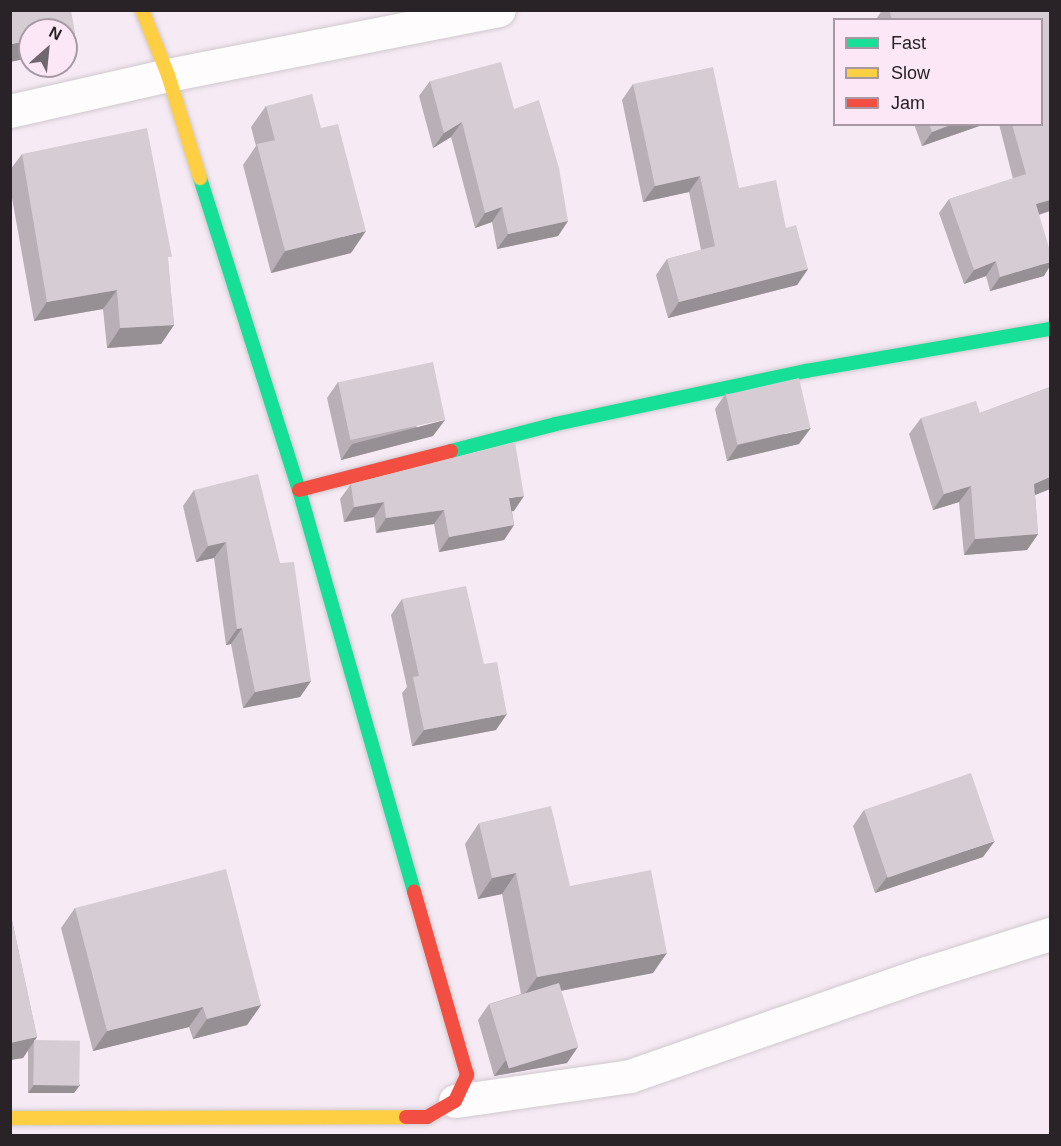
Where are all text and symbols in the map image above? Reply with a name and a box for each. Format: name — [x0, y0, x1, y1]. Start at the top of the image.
north arrow — [18, 18, 78, 78]
legend — [833, 18, 1043, 126]
text: N — [46, 23, 65, 43]
text: Fast — [891, 33, 926, 53]
text: Slow — [891, 63, 930, 83]
text: Jam — [891, 93, 925, 113]

